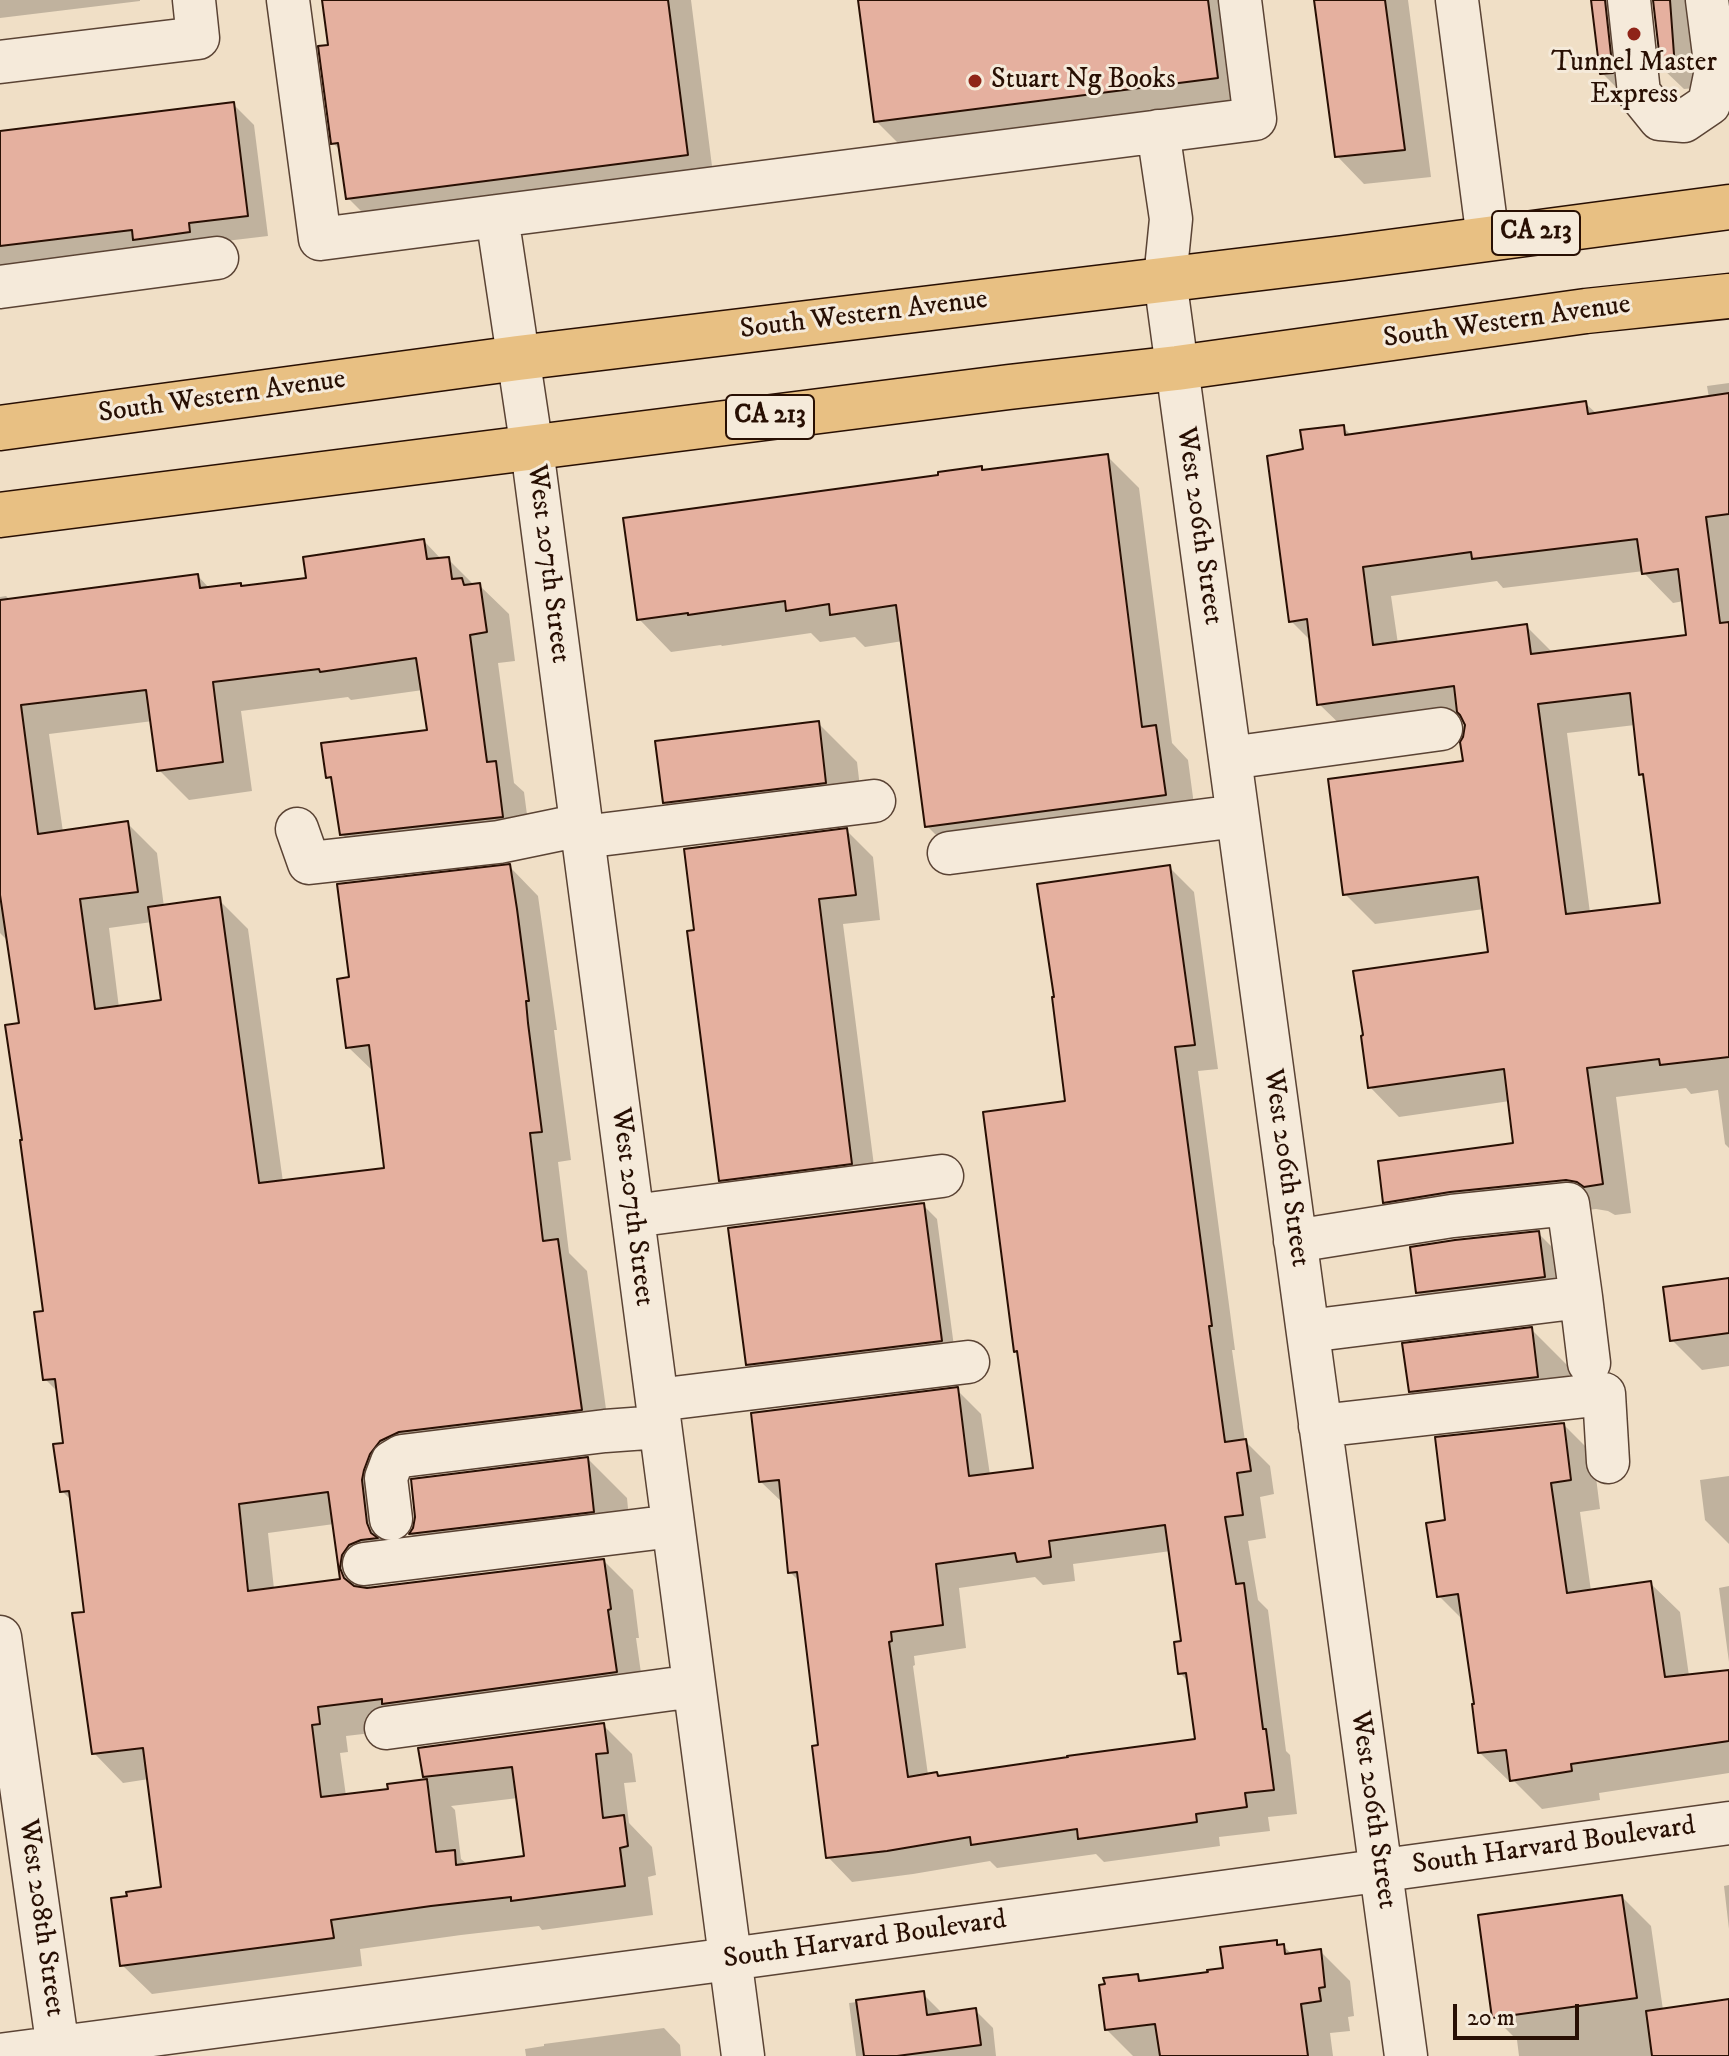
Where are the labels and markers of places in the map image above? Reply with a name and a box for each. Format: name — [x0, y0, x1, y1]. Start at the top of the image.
marker: Tunnel Master Express — [1625, 25, 1643, 43]
place label: Tunnel Master Express — [1551, 47, 1717, 113]
place label: Stuart Ng Books — [991, 64, 1176, 98]
marker: Stuart Ng Books — [966, 72, 984, 90]

